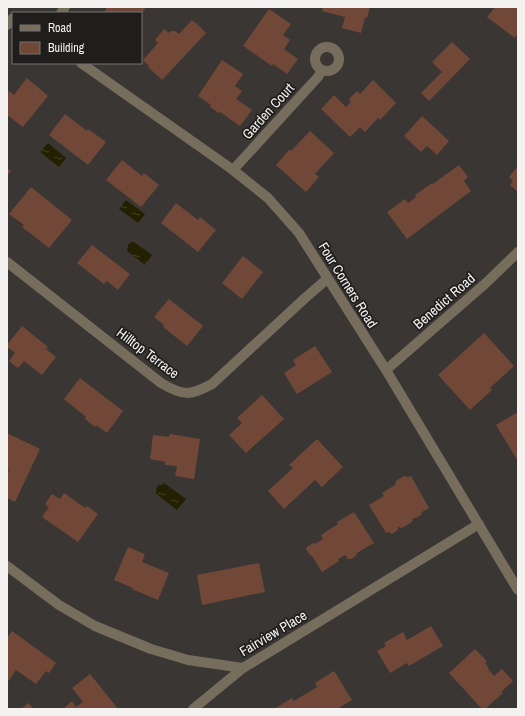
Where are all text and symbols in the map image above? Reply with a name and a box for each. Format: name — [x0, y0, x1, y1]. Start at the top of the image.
legend — [12, 12, 142, 64]
text: Road — [48, 20, 72, 36]
text: Building — [48, 40, 85, 56]
street label: Garden Court — [238, 79, 298, 143]
street label: Four Corners Road — [314, 239, 382, 331]
street label: Benedict Road — [409, 269, 479, 333]
street label: Hilltop Terrace — [113, 324, 183, 382]
street label: Fairview Place — [236, 606, 310, 660]

